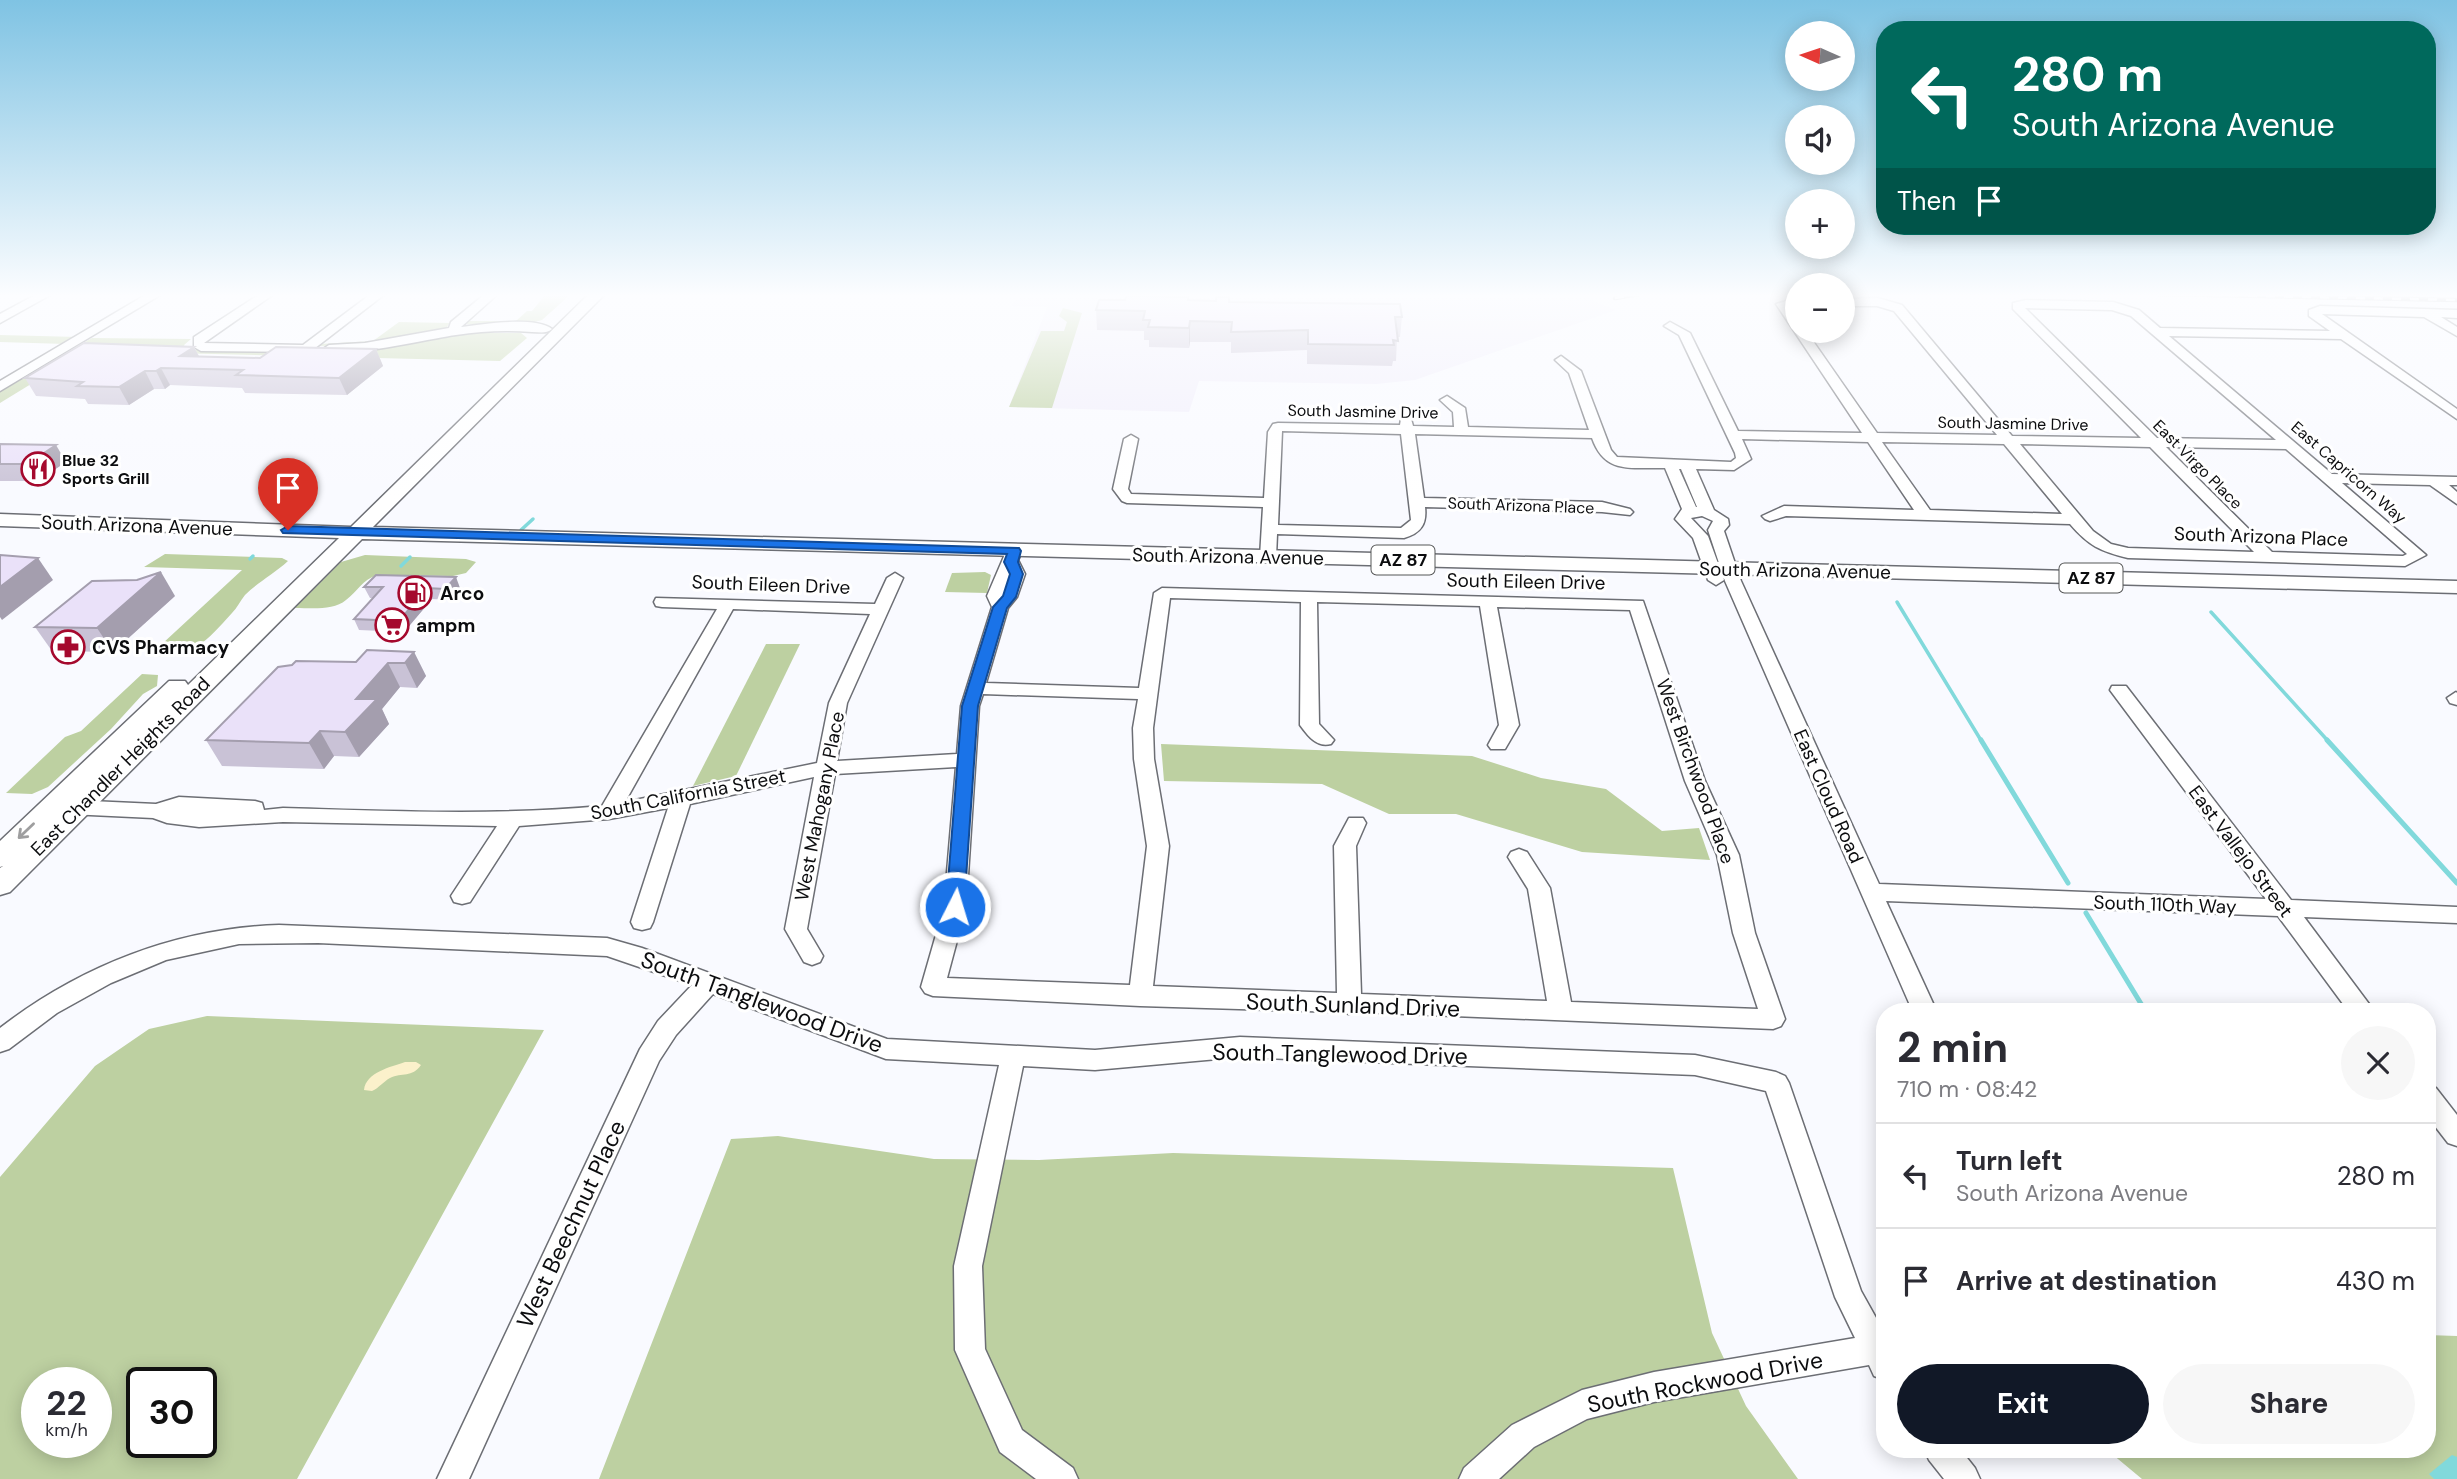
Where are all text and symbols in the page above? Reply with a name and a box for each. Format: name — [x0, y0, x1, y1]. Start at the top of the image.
north arrow — [1785, 21, 1855, 91]
map controls — [1785, 21, 1855, 343]
text: 280 m — [2012, 42, 2163, 106]
icon: left — [1897, 49, 1988, 140]
text: South Arizona Avenue — [2012, 104, 2335, 146]
button: sound — [1785, 105, 1855, 175]
icon: arrive — [1970, 182, 2008, 220]
text: Then — [1897, 184, 1956, 218]
button: + — [1785, 189, 1855, 259]
button: − — [1785, 273, 1855, 343]
street label: South Jasmine Drive — [1287, 400, 1439, 423]
street label: South Jasmine Drive — [1937, 412, 2089, 435]
street label: East Virgo Place — [2148, 415, 2247, 514]
street label: East Capricorn Way — [2287, 417, 2411, 528]
restaurant icon: Blue 32 Sports Grill — [19, 450, 57, 488]
place label: Blue 32 Sports Grill — [62, 450, 150, 489]
pin — [258, 458, 318, 530]
icon: arrive — [269, 469, 307, 507]
street label: South Arizona Place — [1447, 492, 1595, 519]
street label: South Arizona Avenue — [41, 510, 233, 541]
street label: South Arizona Place — [2173, 521, 2349, 552]
street label: South Arizona Avenue — [1132, 542, 1324, 571]
road number: AZ 87 — [1372, 546, 1434, 574]
street label: South Arizona Avenue — [1699, 556, 1891, 585]
road number: AZ 87 — [2060, 564, 2122, 592]
street label: South Eileen Drive — [1446, 568, 1606, 595]
street label: South Eileen Drive — [691, 569, 851, 600]
fuel station icon: Arco — [396, 574, 434, 612]
place label: Arco — [440, 581, 484, 606]
supermarket icon: ampm — [373, 606, 411, 644]
place label: ampm — [416, 613, 475, 638]
pharmacy icon: CVS Pharmacy — [49, 628, 87, 666]
place label: CVS Pharmacy — [92, 635, 230, 660]
street label: East Chandler Heights Road — [25, 671, 215, 861]
street label: West Birchwood Place — [1650, 675, 1741, 867]
street label: West Mahogany Place — [789, 709, 850, 903]
street label: East Cloud Road — [1788, 725, 1869, 867]
street label: South California Street — [588, 763, 788, 826]
street label: East Vallejo Street — [2183, 780, 2298, 922]
one-way arrow — [18, 823, 35, 840]
position arrow — [918, 870, 992, 944]
street label: South 110th Way — [2093, 890, 2237, 920]
street label: South Tanglewood Drive — [637, 944, 887, 1060]
street label: South Sunland Drive — [1245, 986, 1461, 1024]
text: 2 min — [1897, 1020, 2008, 1075]
button: close — [2341, 1026, 2415, 1100]
street label: South Tanglewood Drive — [1212, 1037, 1468, 1071]
text: 710 m · 08:42 — [1897, 1074, 2037, 1104]
street label: West Beechnut Place — [510, 1116, 632, 1332]
text: Turn left — [1956, 1144, 2063, 1178]
icon: left — [1897, 1157, 1935, 1195]
text: 280 m — [2337, 1159, 2415, 1193]
text: South Arizona Avenue — [1956, 1178, 2188, 1208]
icon: arrive — [1897, 1262, 1935, 1300]
text: Arrive at destination — [1956, 1264, 2217, 1298]
text: 430 m — [2336, 1264, 2415, 1298]
street label: South Rockwood Drive — [1585, 1344, 1825, 1420]
button: Exit — [1897, 1364, 2149, 1444]
button: Share — [2163, 1364, 2415, 1444]
speed limit sign: 30 — [126, 1367, 217, 1458]
text: 22 — [46, 1380, 87, 1426]
text: km/h — [45, 1418, 88, 1442]

